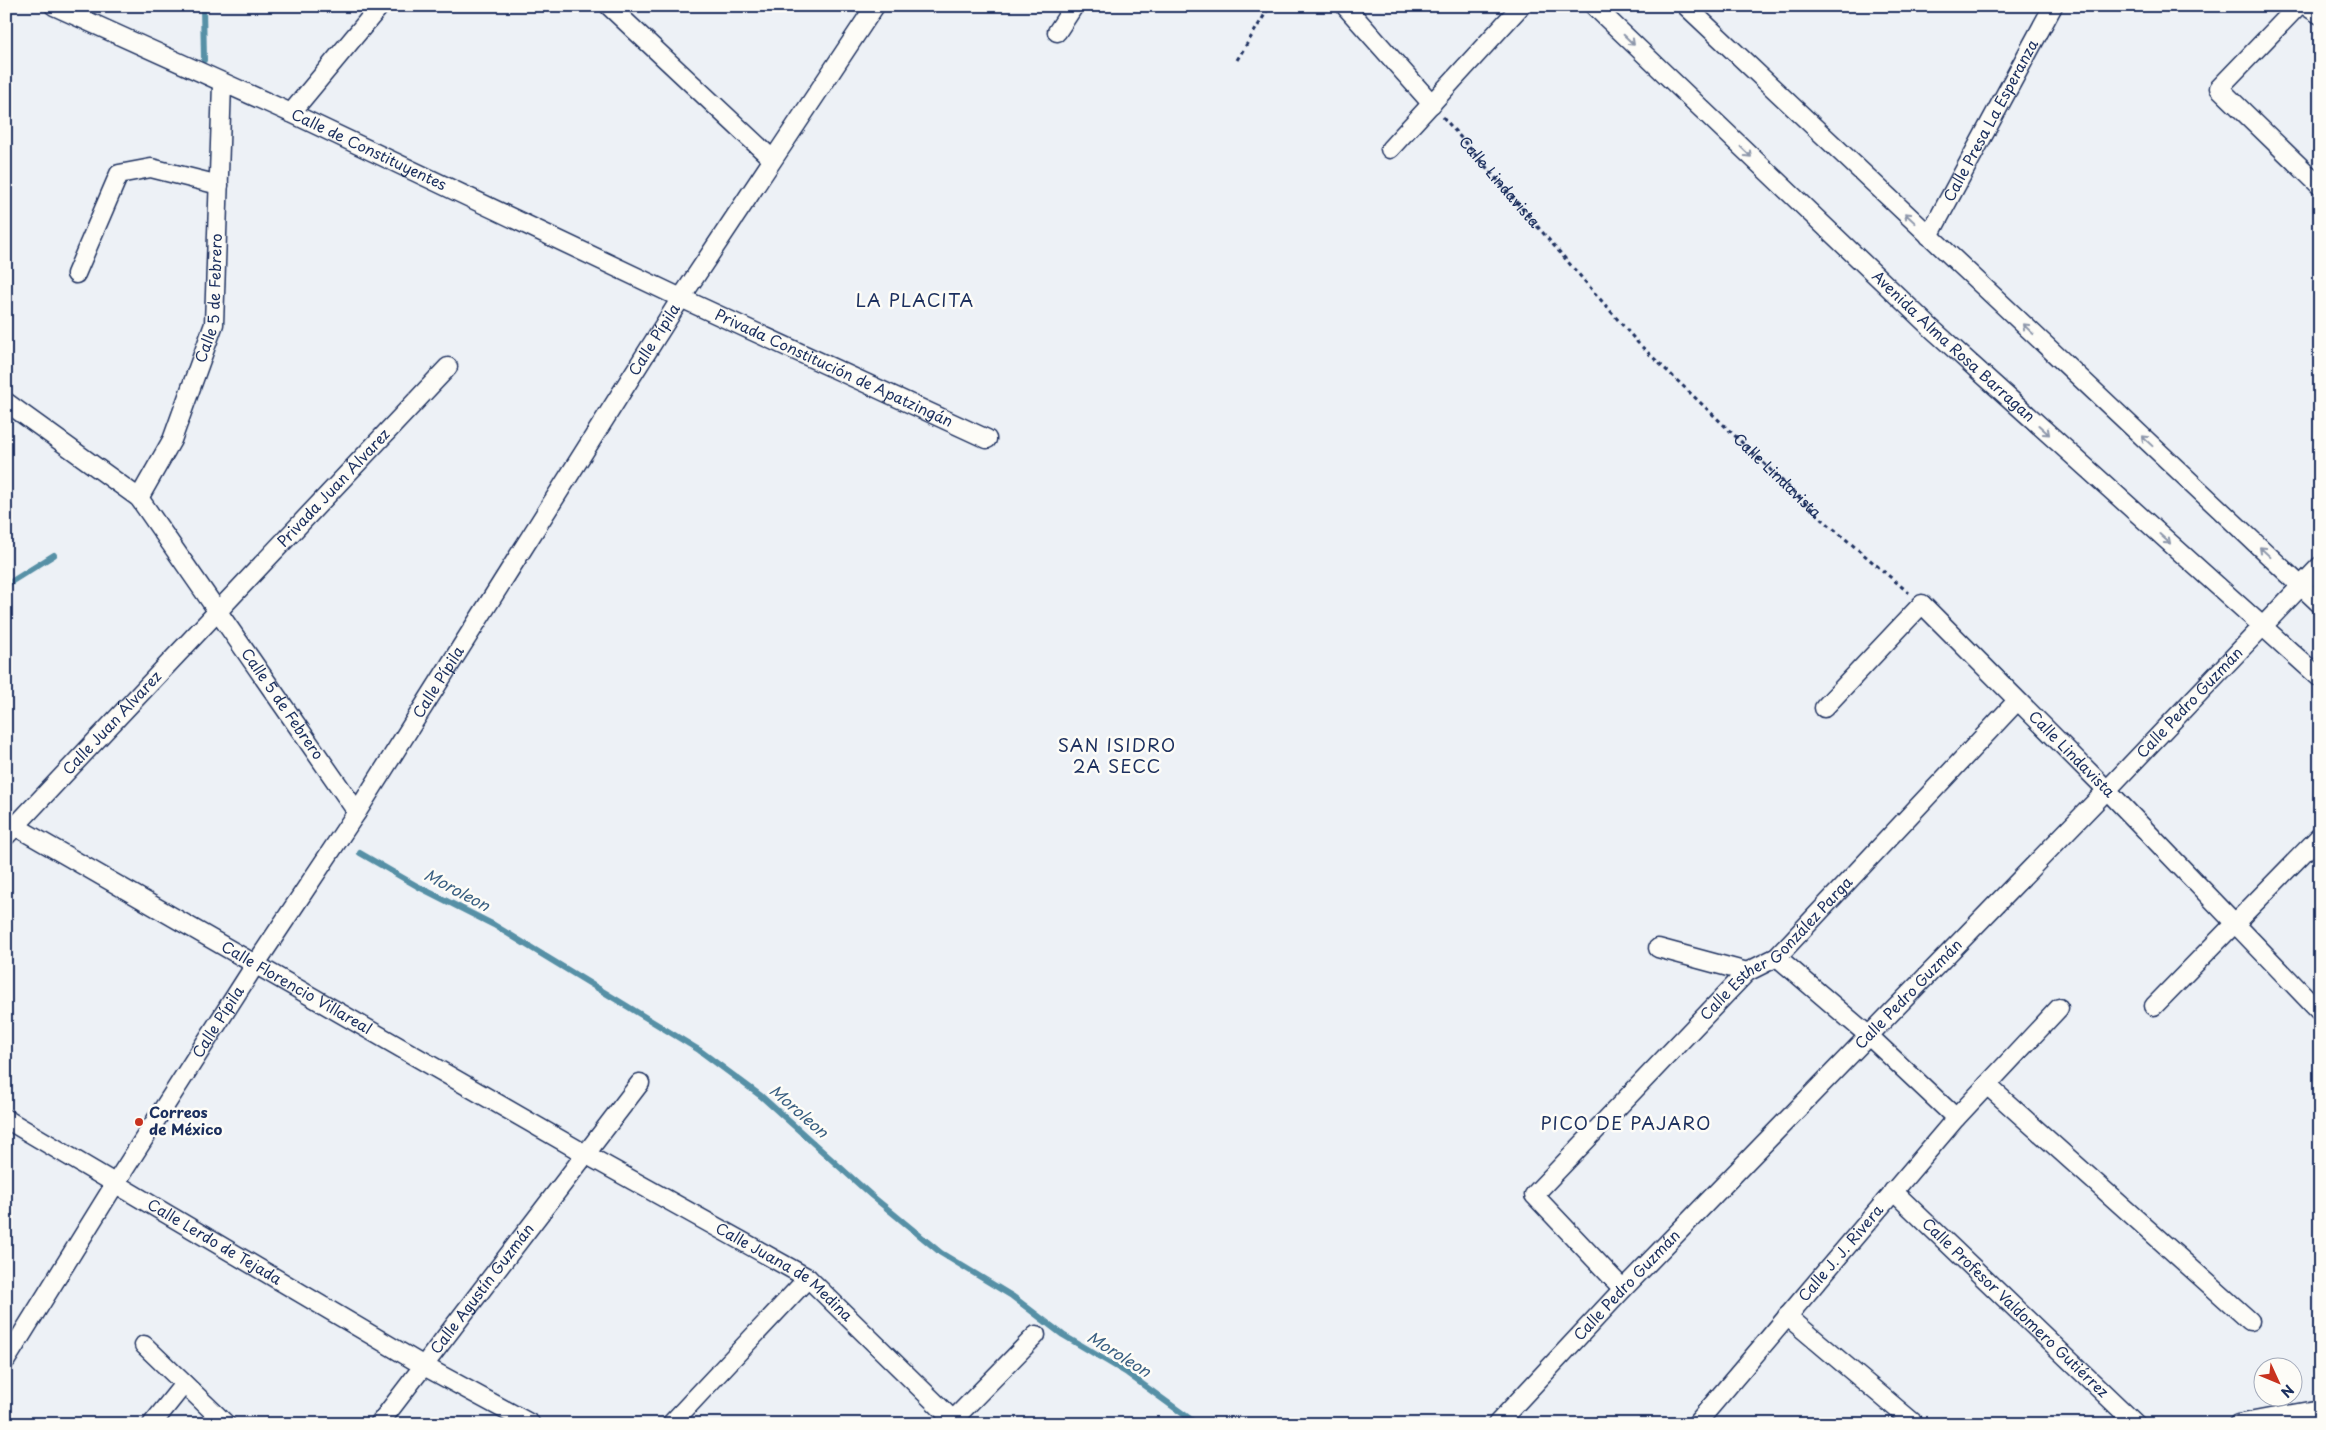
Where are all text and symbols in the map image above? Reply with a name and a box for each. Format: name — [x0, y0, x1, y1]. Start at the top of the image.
one-way arrow — [1623, 34, 1635, 46]
street label: Calle Presa La Esperanza — [1937, 34, 2043, 205]
street label: Calle de Constituyentes — [288, 102, 451, 195]
street label: Calle Lindavista — [1454, 130, 1547, 233]
one-way arrow — [1740, 146, 1753, 158]
one-way arrow — [1904, 212, 1916, 224]
street label: Calle 5 de Febrero — [188, 233, 227, 366]
street label: Avenida Alma Rosa Barragan — [1867, 264, 2041, 426]
district label: LA PLACITA — [856, 286, 974, 313]
street label: Calle Pípila — [622, 298, 685, 380]
street label: Privada Constitución de Apatzingán — [712, 302, 957, 432]
one-way arrow — [2022, 323, 2035, 335]
street label: Privada Juan Álvarez — [271, 423, 394, 552]
one-way arrow — [2038, 424, 2051, 436]
street label: Calle Lindavista — [1729, 427, 1828, 523]
one-way arrow — [2140, 435, 2153, 447]
one-way arrow — [2159, 533, 2172, 545]
one-way arrow — [2258, 546, 2271, 558]
street label: Calle Pípila — [406, 641, 469, 722]
street label: Calle Pedro Guzmán — [2130, 641, 2247, 763]
street label: Calle 5 de Febrero — [236, 643, 330, 764]
street label: Calle Juan Álvarez — [56, 665, 166, 779]
street label: Calle Lindavista — [2024, 705, 2122, 803]
district label: SAN ISIDRO 2A SECC — [1058, 731, 1176, 779]
water label: Moroleon — [420, 862, 495, 917]
street label: Calle Esther González Parga — [1694, 870, 1857, 1025]
street label: Calle Pedro Guzmán — [1849, 933, 1967, 1054]
street label: Calle Florencio Villareal — [218, 934, 377, 1039]
street label: Calle Pípila — [185, 980, 249, 1062]
water label: Moroleon — [765, 1078, 835, 1143]
place label: Correos de México — [149, 1100, 222, 1140]
district label: PICO DE PAJARO — [1541, 1109, 1711, 1136]
marker: Correos de México — [133, 1116, 145, 1128]
street label: Calle Lerdo de Tejada — [144, 1192, 287, 1290]
street label: Calle J. J. Rivera — [1792, 1198, 1888, 1306]
street label: Calle Profesor Valdomero Gutiérrez — [1918, 1212, 2114, 1402]
street label: Calle Juana de Medina — [712, 1216, 859, 1326]
street label: Calle Agustín Guzmán — [424, 1218, 539, 1358]
street label: Calle Pedro Guzmán — [1567, 1224, 1685, 1345]
water label: Moroleon — [1083, 1324, 1157, 1383]
north arrow — [2254, 1358, 2304, 1408]
text: N — [2276, 1380, 2299, 1403]

